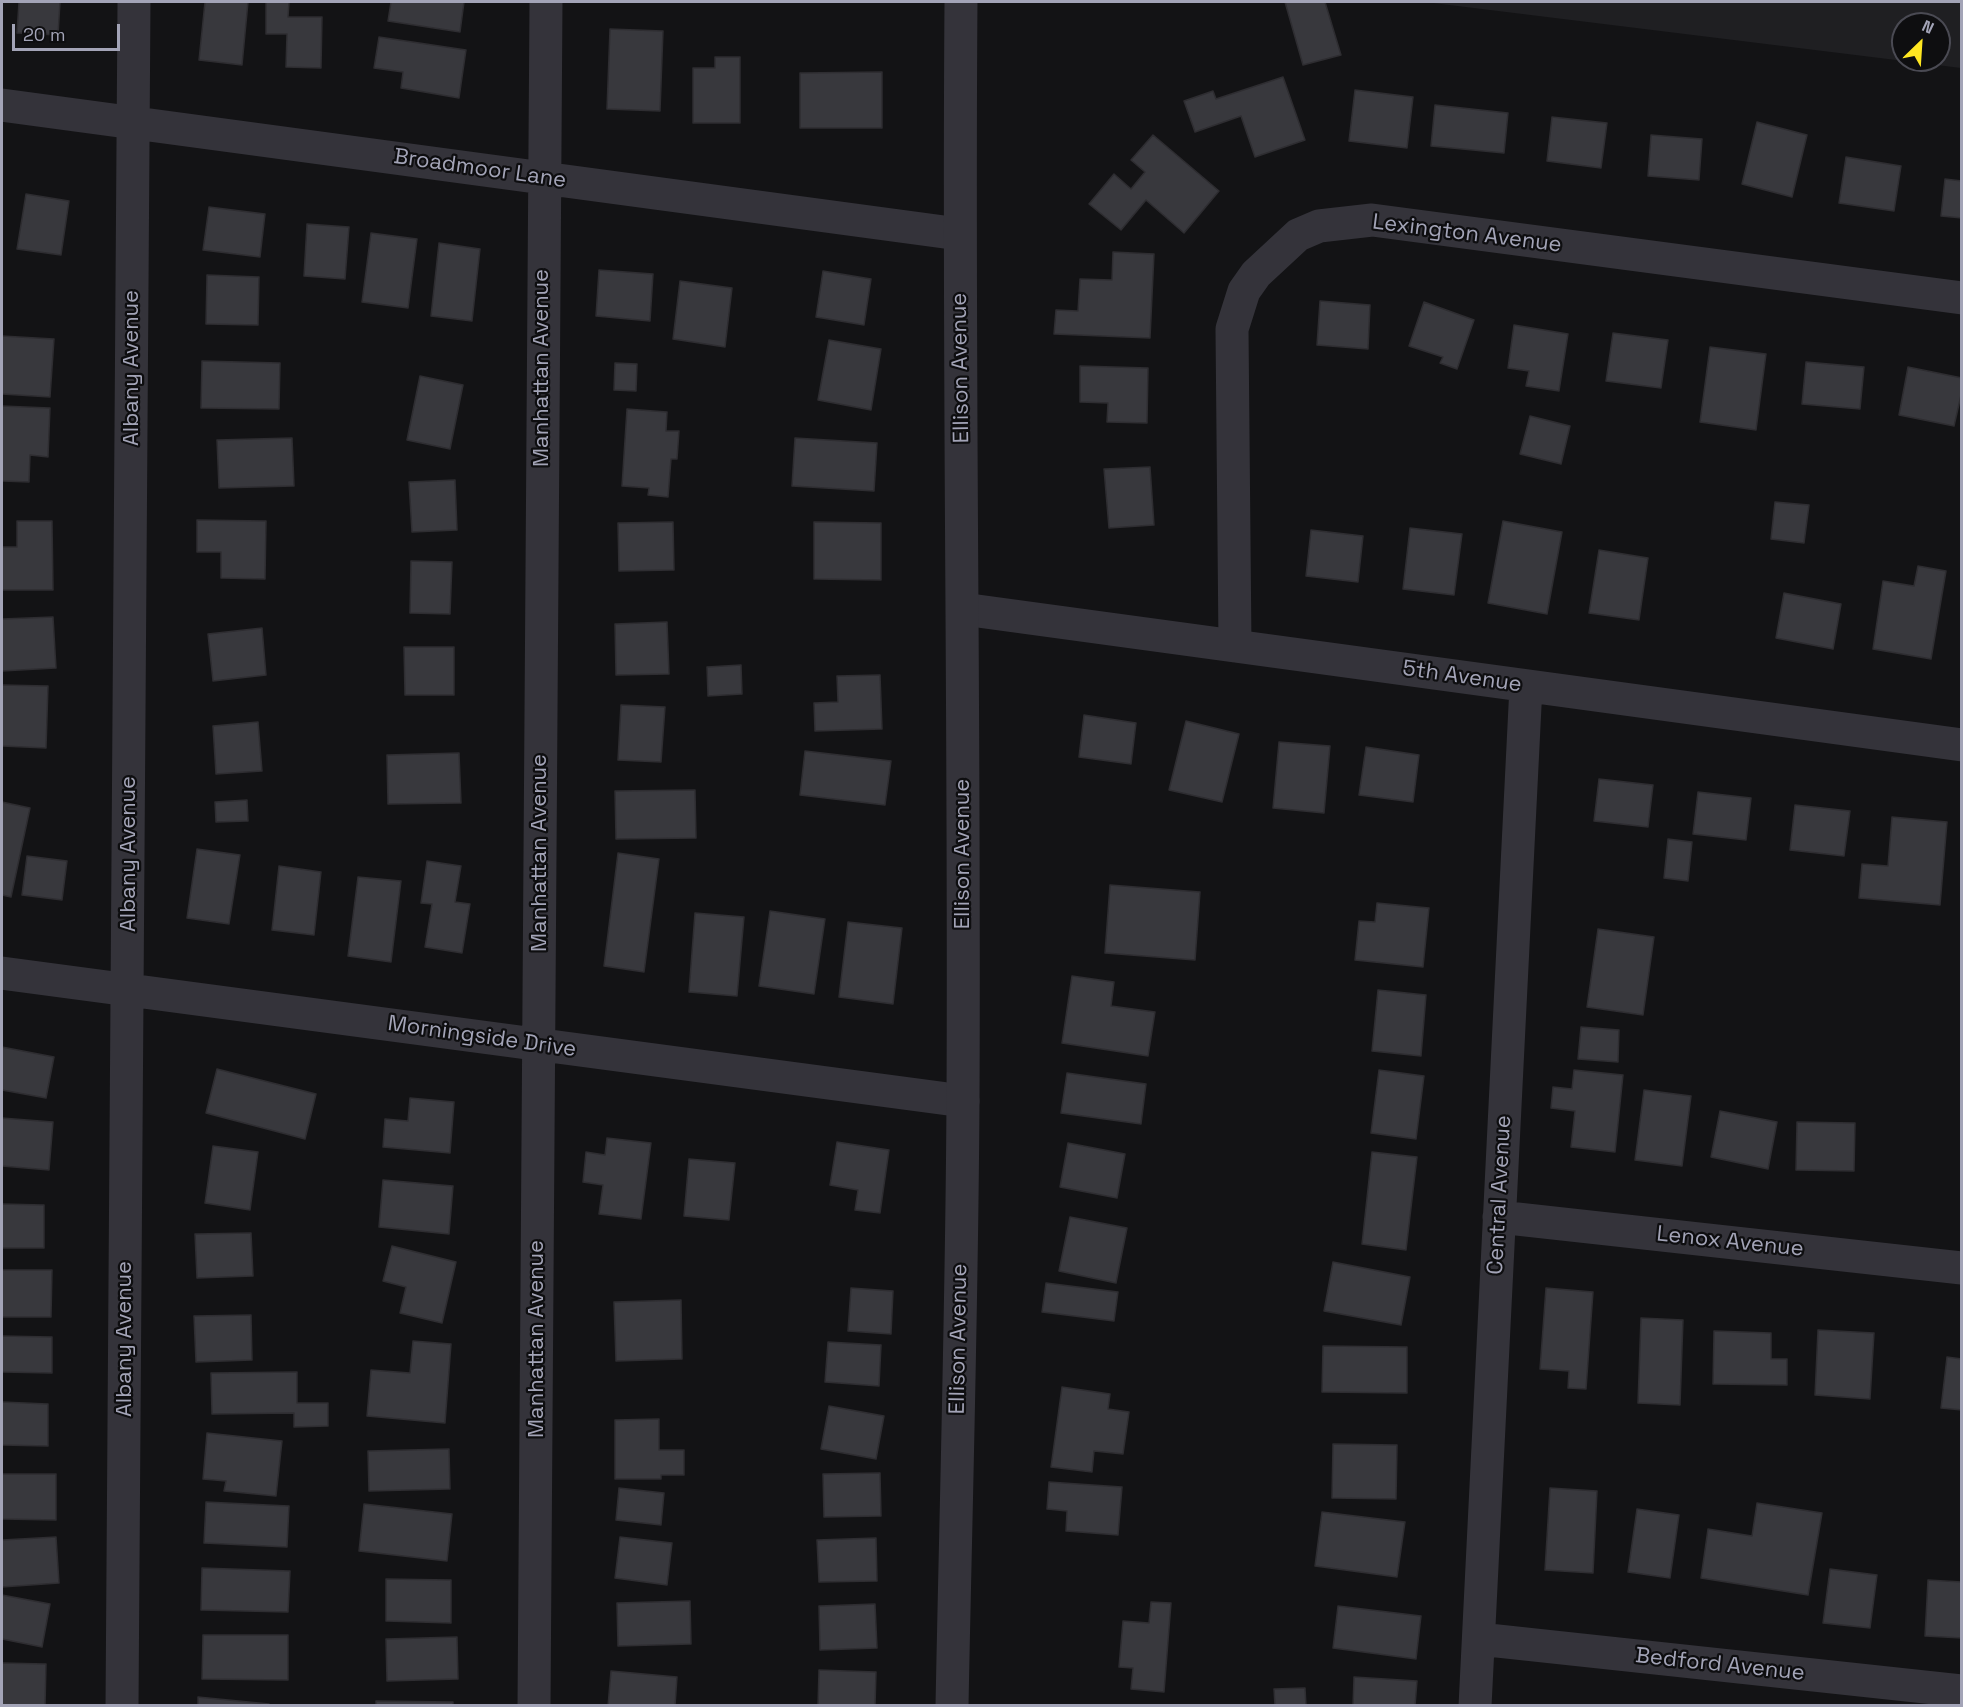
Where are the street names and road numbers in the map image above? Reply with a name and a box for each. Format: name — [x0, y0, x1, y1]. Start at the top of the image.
street label: Broadmoor Lane — [392, 144, 568, 194]
street label: Lexington Avenue — [1371, 209, 1563, 259]
street label: Manhattan Avenue — [529, 269, 555, 467]
street label: Albany Avenue — [119, 290, 145, 446]
street label: Ellison Avenue — [946, 292, 976, 444]
street label: 5th Avenue — [1401, 656, 1523, 698]
street label: Manhattan Avenue — [527, 754, 553, 952]
street label: Albany Avenue — [116, 776, 142, 932]
street label: Ellison Avenue — [950, 779, 976, 929]
street label: Morningside Drive — [386, 1011, 578, 1063]
street label: Central Avenue — [1483, 1115, 1517, 1275]
street label: Lenox Avenue — [1655, 1221, 1805, 1263]
street label: Manhattan Avenue — [524, 1240, 550, 1438]
street label: Albany Avenue — [112, 1261, 138, 1417]
street label: Ellison Avenue — [944, 1263, 974, 1415]
street label: Bedford Avenue — [1634, 1643, 1806, 1687]

